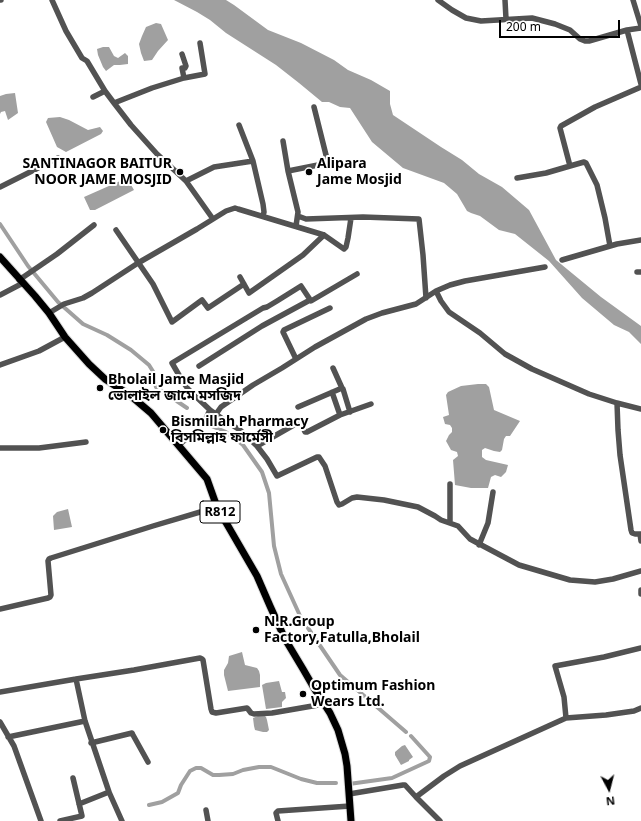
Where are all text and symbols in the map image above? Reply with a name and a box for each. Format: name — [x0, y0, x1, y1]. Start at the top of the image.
scale bar — [501, 12, 622, 38]
text: 200 m — [506, 18, 541, 35]
place label: SANTINAGOR BAITUR NOOR JAME MOSJID — [23, 156, 172, 188]
place label: Alipara Jame Mosjid — [317, 156, 402, 188]
marker: SANTINAGOR BAITUR NOOR JAME MOSJID — [175, 167, 185, 177]
marker: Alipara Jame Mosjid — [304, 167, 314, 177]
place label: Bholail Jame Masjid ভোলাইল জামে মসজিদ — [108, 372, 244, 404]
marker: Bholail Jame Masjid ভোলাইল জামে মসজিদ — [95, 383, 105, 393]
place label: Bismillah Pharmacy বিসমিল্লাহ ফার্মেসী — [171, 414, 309, 446]
marker: Bismillah Pharmacy বিসমিল্লাহ ফার্মেসী — [158, 425, 168, 435]
road number: R812 — [200, 501, 240, 523]
place label: N.R.Group Factory,Fatulla,Bholail — [264, 614, 420, 646]
marker: N.R.Group Factory,Fatulla,Bholail — [251, 625, 261, 635]
place label: Optimum Fashion Wears Ltd. — [311, 678, 435, 710]
marker: Optimum Fashion Wears Ltd. — [298, 689, 308, 699]
north arrow — [589, 769, 629, 809]
text: N — [605, 793, 616, 809]

